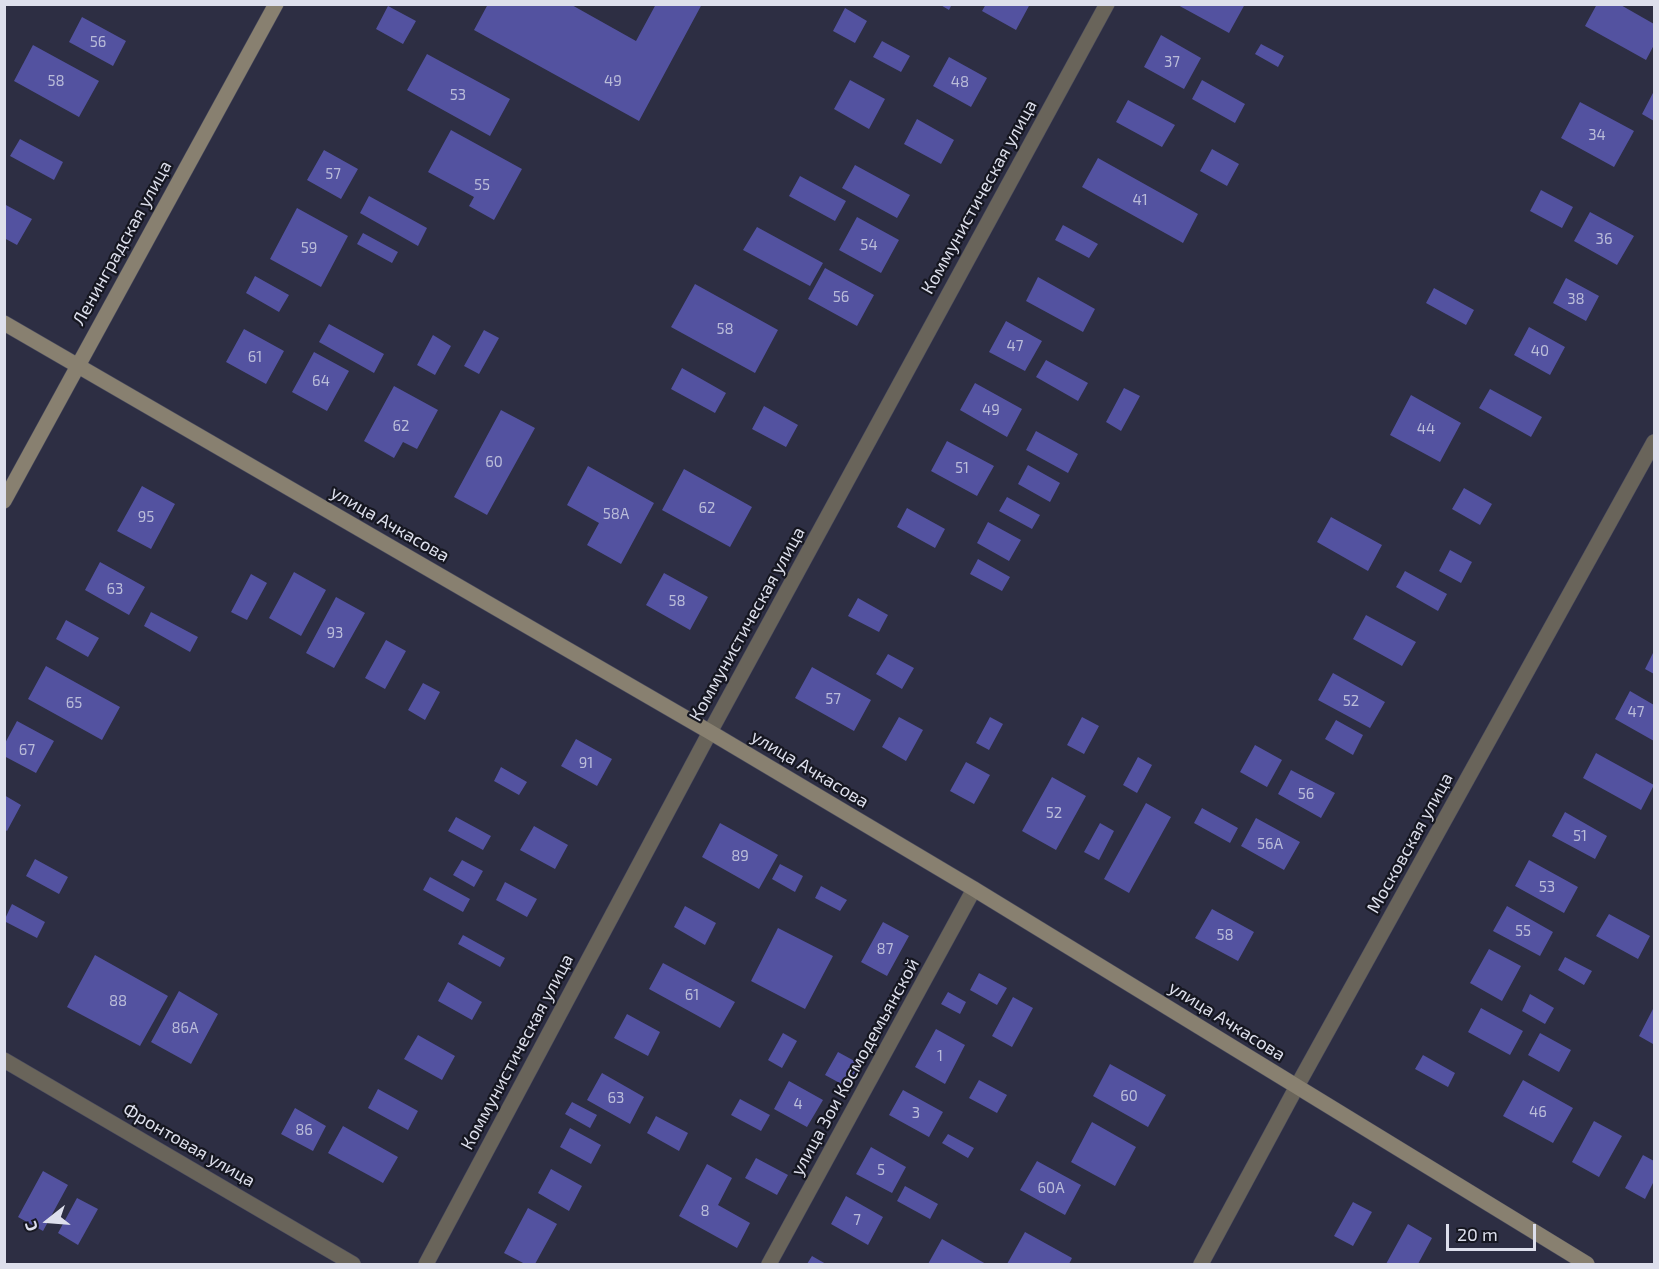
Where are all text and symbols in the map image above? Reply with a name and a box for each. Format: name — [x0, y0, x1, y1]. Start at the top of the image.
house number: 56 — [90, 33, 106, 51]
house number: 37 — [1164, 53, 1180, 71]
house number: 58 — [47, 72, 65, 90]
house number: 49 — [604, 72, 622, 90]
house number: 48 — [951, 73, 969, 91]
house number: 53 — [450, 86, 466, 104]
street label: Коммунистическая улица — [917, 96, 1041, 298]
house number: 34 — [1588, 126, 1606, 144]
street label: Ленинградская улица — [68, 157, 176, 329]
house number: 57 — [325, 165, 341, 183]
house number: 55 — [474, 176, 490, 194]
house number: 41 — [1132, 191, 1148, 209]
house number: 36 — [1596, 230, 1612, 248]
house number: 54 — [860, 236, 878, 254]
house number: 59 — [301, 239, 317, 257]
house number: 56 — [833, 288, 849, 306]
house number: 38 — [1567, 290, 1585, 308]
house number: 58 — [716, 320, 734, 338]
house number: 47 — [1007, 337, 1023, 355]
house number: 40 — [1531, 342, 1549, 360]
house number: 61 — [248, 348, 262, 366]
house number: 64 — [312, 372, 330, 390]
house number: 49 — [982, 401, 1000, 419]
house number: 62 — [392, 417, 410, 435]
house number: 44 — [1417, 420, 1435, 438]
house number: 60 — [485, 453, 503, 471]
house number: 51 — [955, 459, 969, 477]
street label: улица Ачкасова — [327, 481, 453, 567]
house number: 62 — [698, 499, 716, 517]
house number: 58А — [603, 505, 629, 523]
house number: 95 — [138, 508, 154, 526]
street label: Коммунистическая улица — [685, 523, 809, 725]
house number: 63 — [107, 580, 123, 598]
house number: 58 — [668, 592, 686, 610]
house number: 93 — [327, 624, 343, 642]
house number: 57 — [825, 690, 841, 708]
house number: 52 — [1343, 692, 1359, 710]
house number: 65 — [66, 694, 82, 712]
house number: 47 — [1628, 703, 1644, 721]
street label: улица Ачкасова — [747, 725, 873, 813]
house number: 67 — [19, 741, 35, 759]
house number: 91 — [579, 754, 593, 772]
street label: Московская улица — [1362, 769, 1458, 917]
house number: 56 — [1298, 785, 1314, 803]
house number: 52 — [1046, 804, 1062, 822]
house number: 51 — [1573, 827, 1587, 845]
house number: 56А — [1257, 835, 1283, 853]
house number: 89 — [731, 847, 749, 865]
house number: 53 — [1539, 878, 1555, 896]
house number: 55 — [1515, 922, 1531, 940]
house number: 58 — [1216, 926, 1234, 944]
house number: 87 — [877, 940, 893, 958]
street label: Коммунистическая улица — [456, 950, 578, 1154]
street label: улица Зои Космодемьянской — [786, 955, 924, 1179]
street label: улица Ачкасова — [1165, 977, 1289, 1065]
house number: 61 — [685, 986, 699, 1004]
house number: 88 — [109, 992, 127, 1010]
house number: 86А — [171, 1019, 199, 1037]
house number: 1 — [937, 1047, 943, 1065]
house number: 60 — [1120, 1087, 1138, 1105]
house number: 63 — [608, 1089, 624, 1107]
house number: 4 — [793, 1095, 803, 1113]
street label: Фронтовая улица — [119, 1098, 259, 1192]
house number: 46 — [1529, 1103, 1547, 1121]
house number: 3 — [912, 1104, 920, 1122]
house number: 86 — [295, 1121, 313, 1139]
house number: 5 — [877, 1161, 885, 1179]
house number: 60А — [1038, 1179, 1064, 1197]
north arrow — [18, 1191, 78, 1251]
house number: 8 — [700, 1202, 710, 1220]
house number: 7 — [853, 1211, 861, 1229]
scale bar — [1449, 1212, 1539, 1250]
text: С — [20, 1219, 41, 1234]
text: 20 m — [1457, 1223, 1498, 1245]

